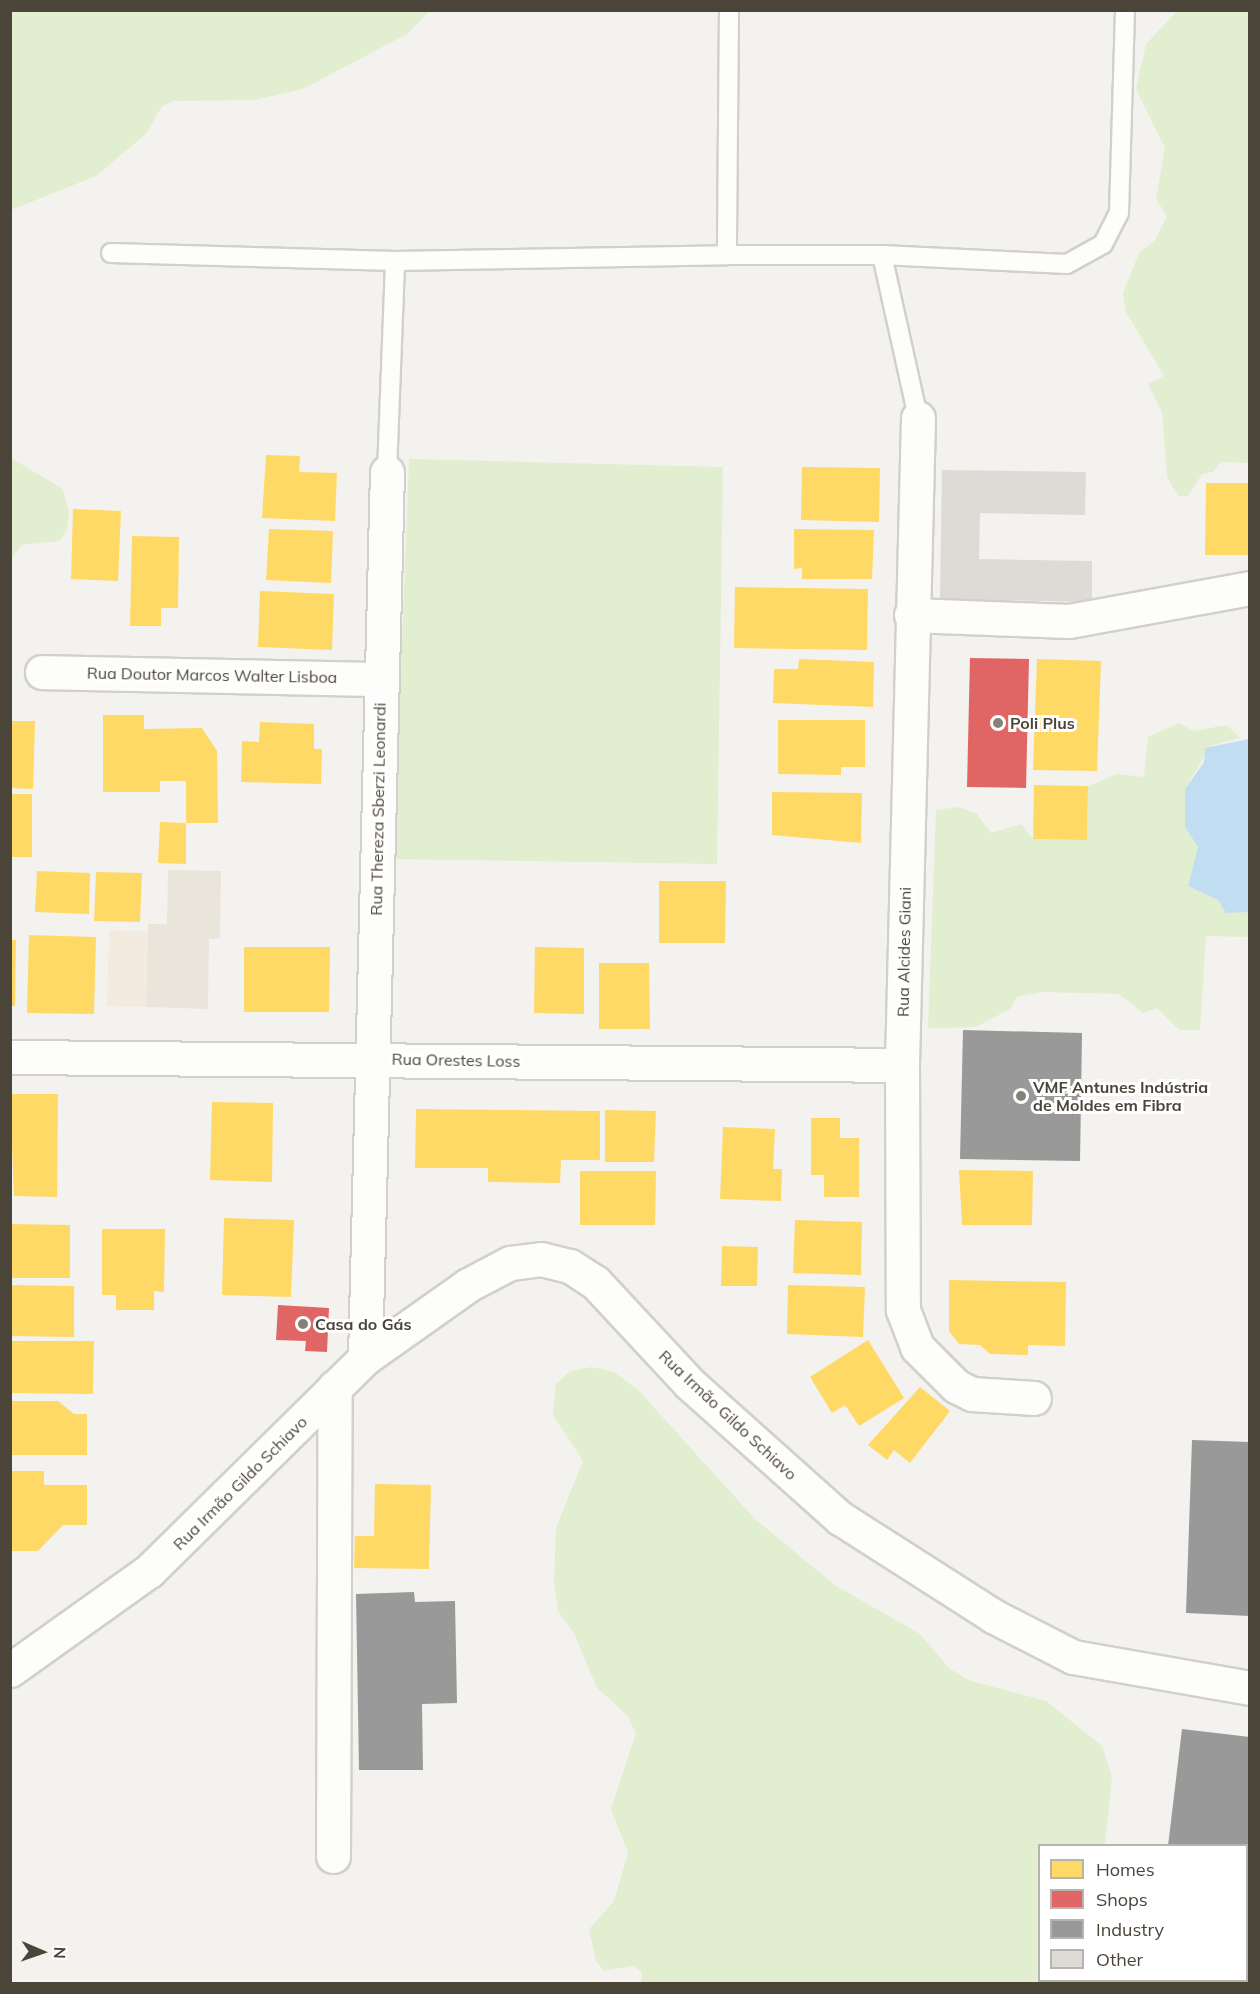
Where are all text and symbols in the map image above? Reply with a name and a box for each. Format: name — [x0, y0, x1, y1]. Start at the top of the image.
street label: Rua Doutor Marcos Walter Lisboa — [87, 663, 337, 687]
street label: Rua Thereza Sberzi Leonardi — [367, 702, 389, 916]
place label: Poli Plus — [1010, 713, 1075, 733]
marker: Poli Plus — [991, 716, 1005, 730]
street label: Rua Alcides Giani — [893, 887, 915, 1017]
street label: Rua Orestes Loss — [392, 1049, 520, 1071]
place label: VMF Antunes Indústria de Moldes em Fibra — [1033, 1077, 1208, 1115]
marker: VMF Antunes Indústria de Moldes em Fibra — [1014, 1089, 1028, 1103]
place label: Casa do Gás — [315, 1314, 411, 1334]
marker: Casa do Gás — [296, 1317, 310, 1331]
street label: Rua Irmão Gildo Schiavo — [655, 1346, 801, 1484]
street label: Rua Irmão Gildo Schiavo — [169, 1412, 311, 1554]
legend — [1038, 1844, 1248, 1982]
text: Homes — [1096, 1858, 1155, 1881]
text: Shops — [1096, 1888, 1148, 1911]
text: Industry — [1096, 1918, 1164, 1941]
north arrow — [12, 1922, 72, 1982]
text: N — [50, 1946, 70, 1959]
text: Other — [1096, 1948, 1143, 1971]

